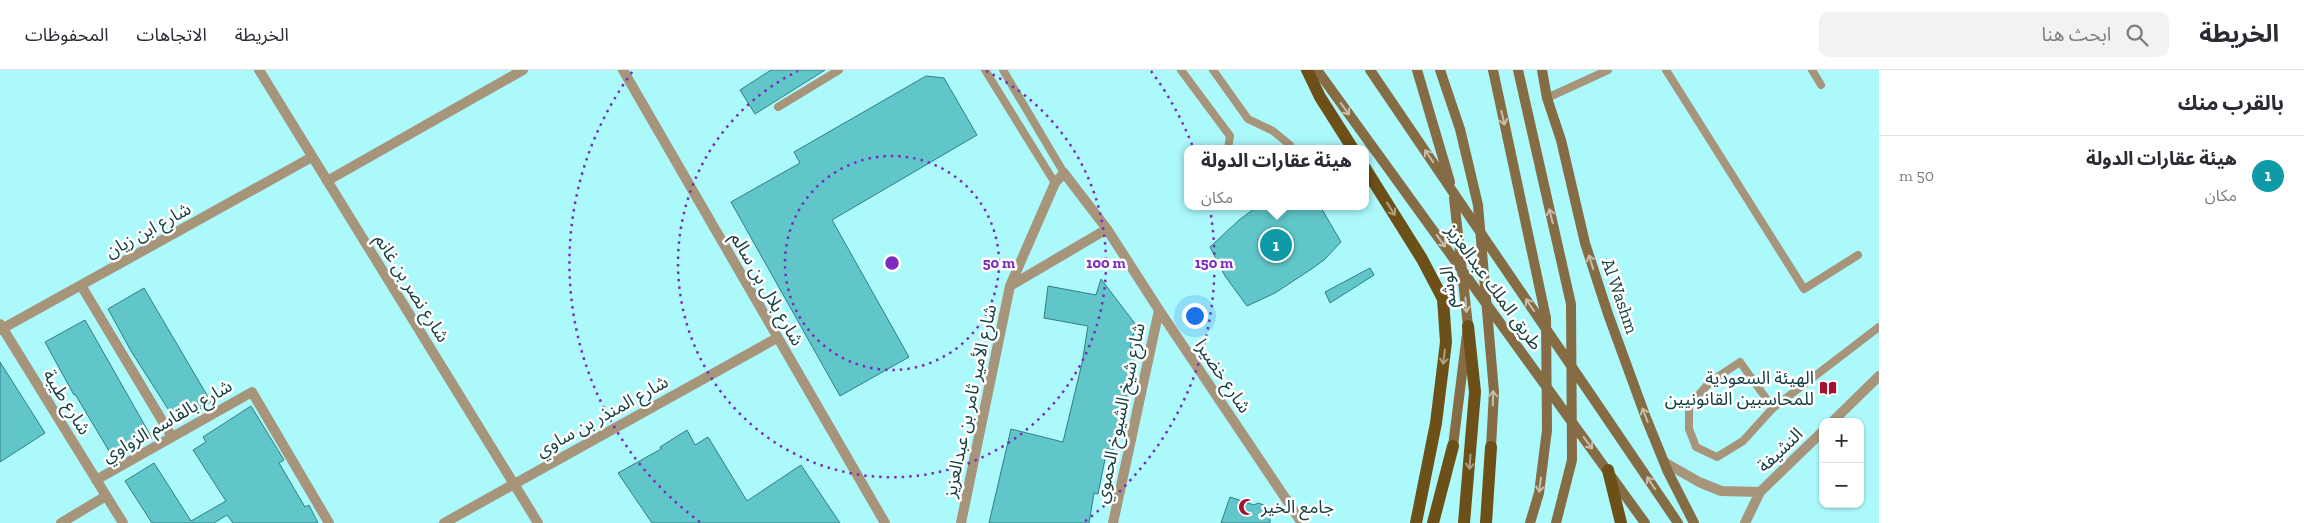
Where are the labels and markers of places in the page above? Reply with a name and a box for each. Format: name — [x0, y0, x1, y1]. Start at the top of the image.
pin: 1 — [1260, 226, 1292, 264]
centre of rings — [883, 254, 901, 272]
place label: الهيئة السعودية للمحاسبين القانونيين — [1665, 367, 1814, 410]
library icon: الهيئة السعودية للمحاسبين القانونيين — [1818, 378, 1838, 398]
place label: جامع الخير — [1260, 496, 1334, 521]
mosque icon: جامع الخير — [1237, 497, 1257, 517]

